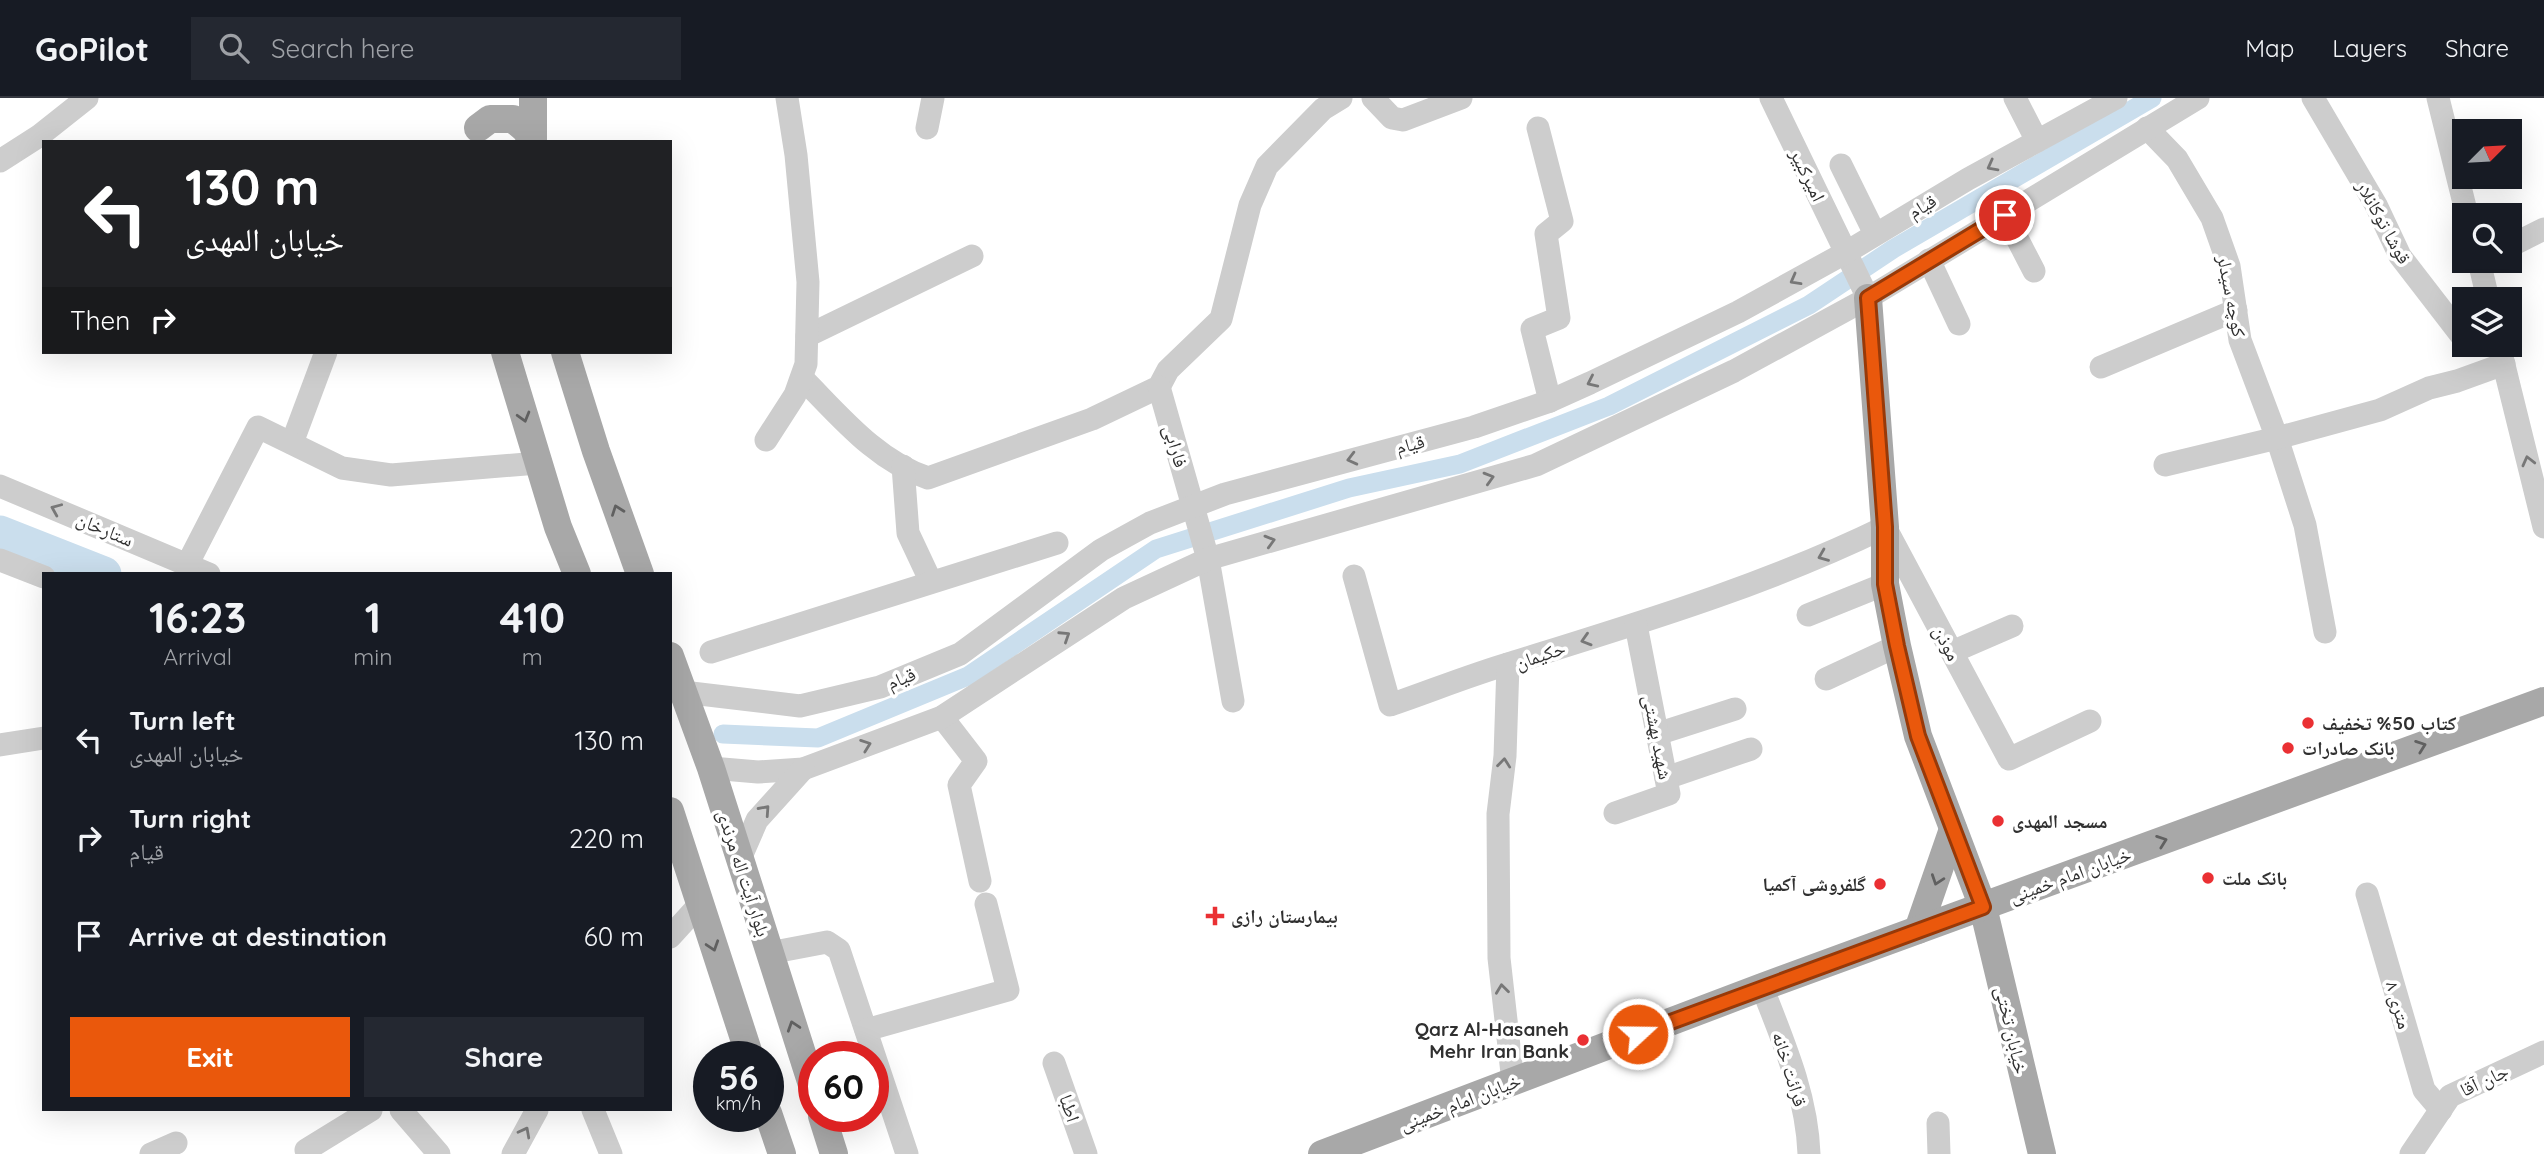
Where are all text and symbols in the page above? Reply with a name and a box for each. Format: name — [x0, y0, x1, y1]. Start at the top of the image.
search box — [191, 17, 681, 80]
text: GoPilot — [35, 28, 149, 69]
icon: search — [215, 29, 253, 67]
text: Search here — [271, 32, 414, 65]
text: Map — [2245, 33, 2294, 63]
text: Layers — [2332, 33, 2407, 63]
text: Share — [2445, 33, 2509, 63]
north arrow — [2452, 119, 2522, 189]
map controls — [2452, 119, 2522, 357]
street label: امیرکبیر — [1785, 144, 1831, 205]
text: 130 m — [185, 156, 319, 217]
one-way arrow — [1987, 158, 1999, 171]
icon: left — [70, 168, 161, 259]
street label: قوشا توکانلار — [2351, 175, 2417, 268]
pin — [1975, 185, 2035, 245]
street label: قیام — [1903, 188, 1942, 225]
icon: arrive — [1986, 196, 2024, 234]
button: search — [2452, 203, 2522, 273]
text: خیابان المهدی — [185, 219, 344, 259]
street label: کوچه سیدلر — [2212, 252, 2252, 339]
one-way arrow — [1790, 272, 1802, 285]
button: layers — [2452, 287, 2522, 357]
icon: right — [144, 301, 182, 339]
text: Then — [70, 304, 130, 337]
one-way arrow — [1587, 374, 1599, 388]
one-way arrow — [516, 411, 531, 423]
street label: فارابی — [1159, 422, 1193, 470]
street label: قیام — [1393, 429, 1427, 461]
one-way arrow — [1346, 451, 1358, 465]
one-way arrow — [2522, 455, 2536, 467]
one-way arrow — [1482, 472, 1494, 487]
one-way arrow — [51, 503, 63, 517]
one-way arrow — [611, 504, 625, 516]
street label: ستارخان — [73, 506, 137, 552]
one-way arrow — [1264, 535, 1276, 550]
one-way arrow — [1818, 548, 1830, 562]
text: 16:23 — [149, 591, 246, 644]
text: 1 — [365, 591, 381, 644]
text: 410 — [500, 591, 565, 644]
street label: موذن — [1928, 621, 1966, 665]
one-way arrow — [1580, 631, 1592, 646]
one-way arrow — [1057, 632, 1070, 645]
street label: حکیمان — [1512, 635, 1568, 675]
text: Arrival — [163, 642, 232, 671]
text: min — [353, 642, 393, 671]
text: m — [522, 642, 543, 671]
street label: قیام — [883, 661, 920, 696]
street label: شهید بهشتی — [1638, 693, 1678, 781]
text: Turn left — [129, 704, 236, 737]
place label: کتاب 50% تخفیف — [2322, 711, 2457, 735]
marker: کتاب 50% تخفیف — [2300, 715, 2316, 731]
icon: left — [70, 721, 108, 759]
text: 130 m — [574, 724, 644, 757]
place label: بانک صادرات — [2302, 736, 2395, 760]
text: خیابان المهدی — [129, 739, 243, 768]
one-way arrow — [860, 739, 872, 753]
marker: بانک صادرات — [2280, 740, 2296, 756]
one-way arrow — [2415, 740, 2427, 754]
one-way arrow — [1496, 757, 1511, 768]
text: Turn right — [129, 802, 251, 835]
one-way arrow — [757, 805, 770, 818]
street label: بلوار آیت اله مرندی — [712, 806, 776, 940]
place label: مسجد المهدی — [2012, 809, 2107, 833]
marker: مسجد المهدی — [1990, 813, 2006, 829]
icon: right — [70, 819, 108, 857]
text: 220 m — [569, 822, 644, 855]
one-way arrow — [2155, 835, 2167, 849]
text: قیام — [129, 837, 164, 866]
street label: خیابان امام خمینی — [2006, 842, 2135, 910]
place label: بانک ملت — [2222, 866, 2287, 890]
marker: بانک ملت — [2200, 870, 2216, 886]
place label: گلفروشی آکمیا — [1762, 872, 1867, 896]
one-way arrow — [1931, 873, 1945, 885]
marker: گلفروشی آکمیا — [1872, 876, 1888, 892]
place label: بیمارستان رازی — [1231, 904, 1338, 928]
marker: بیمارستان رازی — [1205, 906, 1225, 926]
icon: arrive — [70, 917, 108, 955]
text: Arrive at destination — [129, 920, 387, 953]
text: 60 m — [584, 920, 644, 953]
one-way arrow — [705, 939, 719, 951]
street label: ۸ متری — [2381, 978, 2417, 1032]
one-way arrow — [1495, 984, 1510, 995]
street label: خیابان تختی — [1990, 984, 2034, 1076]
position arrow — [1601, 997, 1675, 1071]
button: Exit — [70, 1017, 350, 1097]
button: Share — [364, 1017, 644, 1097]
place label: Qarz Al-Hasaneh Mehr Iran Bank — [1415, 1017, 1569, 1063]
one-way arrow — [787, 1021, 801, 1033]
street label: قرائت خانه — [1767, 1029, 1813, 1109]
marker: Qarz Al-Hasaneh Mehr Iran Bank — [1575, 1032, 1591, 1048]
speed limit sign: 60 — [798, 1041, 889, 1132]
text: 56 — [719, 1055, 758, 1099]
street label: جان آقا — [2456, 1058, 2512, 1102]
street label: خیابان امام خمینی — [1396, 1068, 1525, 1138]
street label: اطبا — [1054, 1091, 1086, 1125]
text: km/h — [716, 1092, 761, 1115]
one-way arrow — [517, 1127, 530, 1139]

